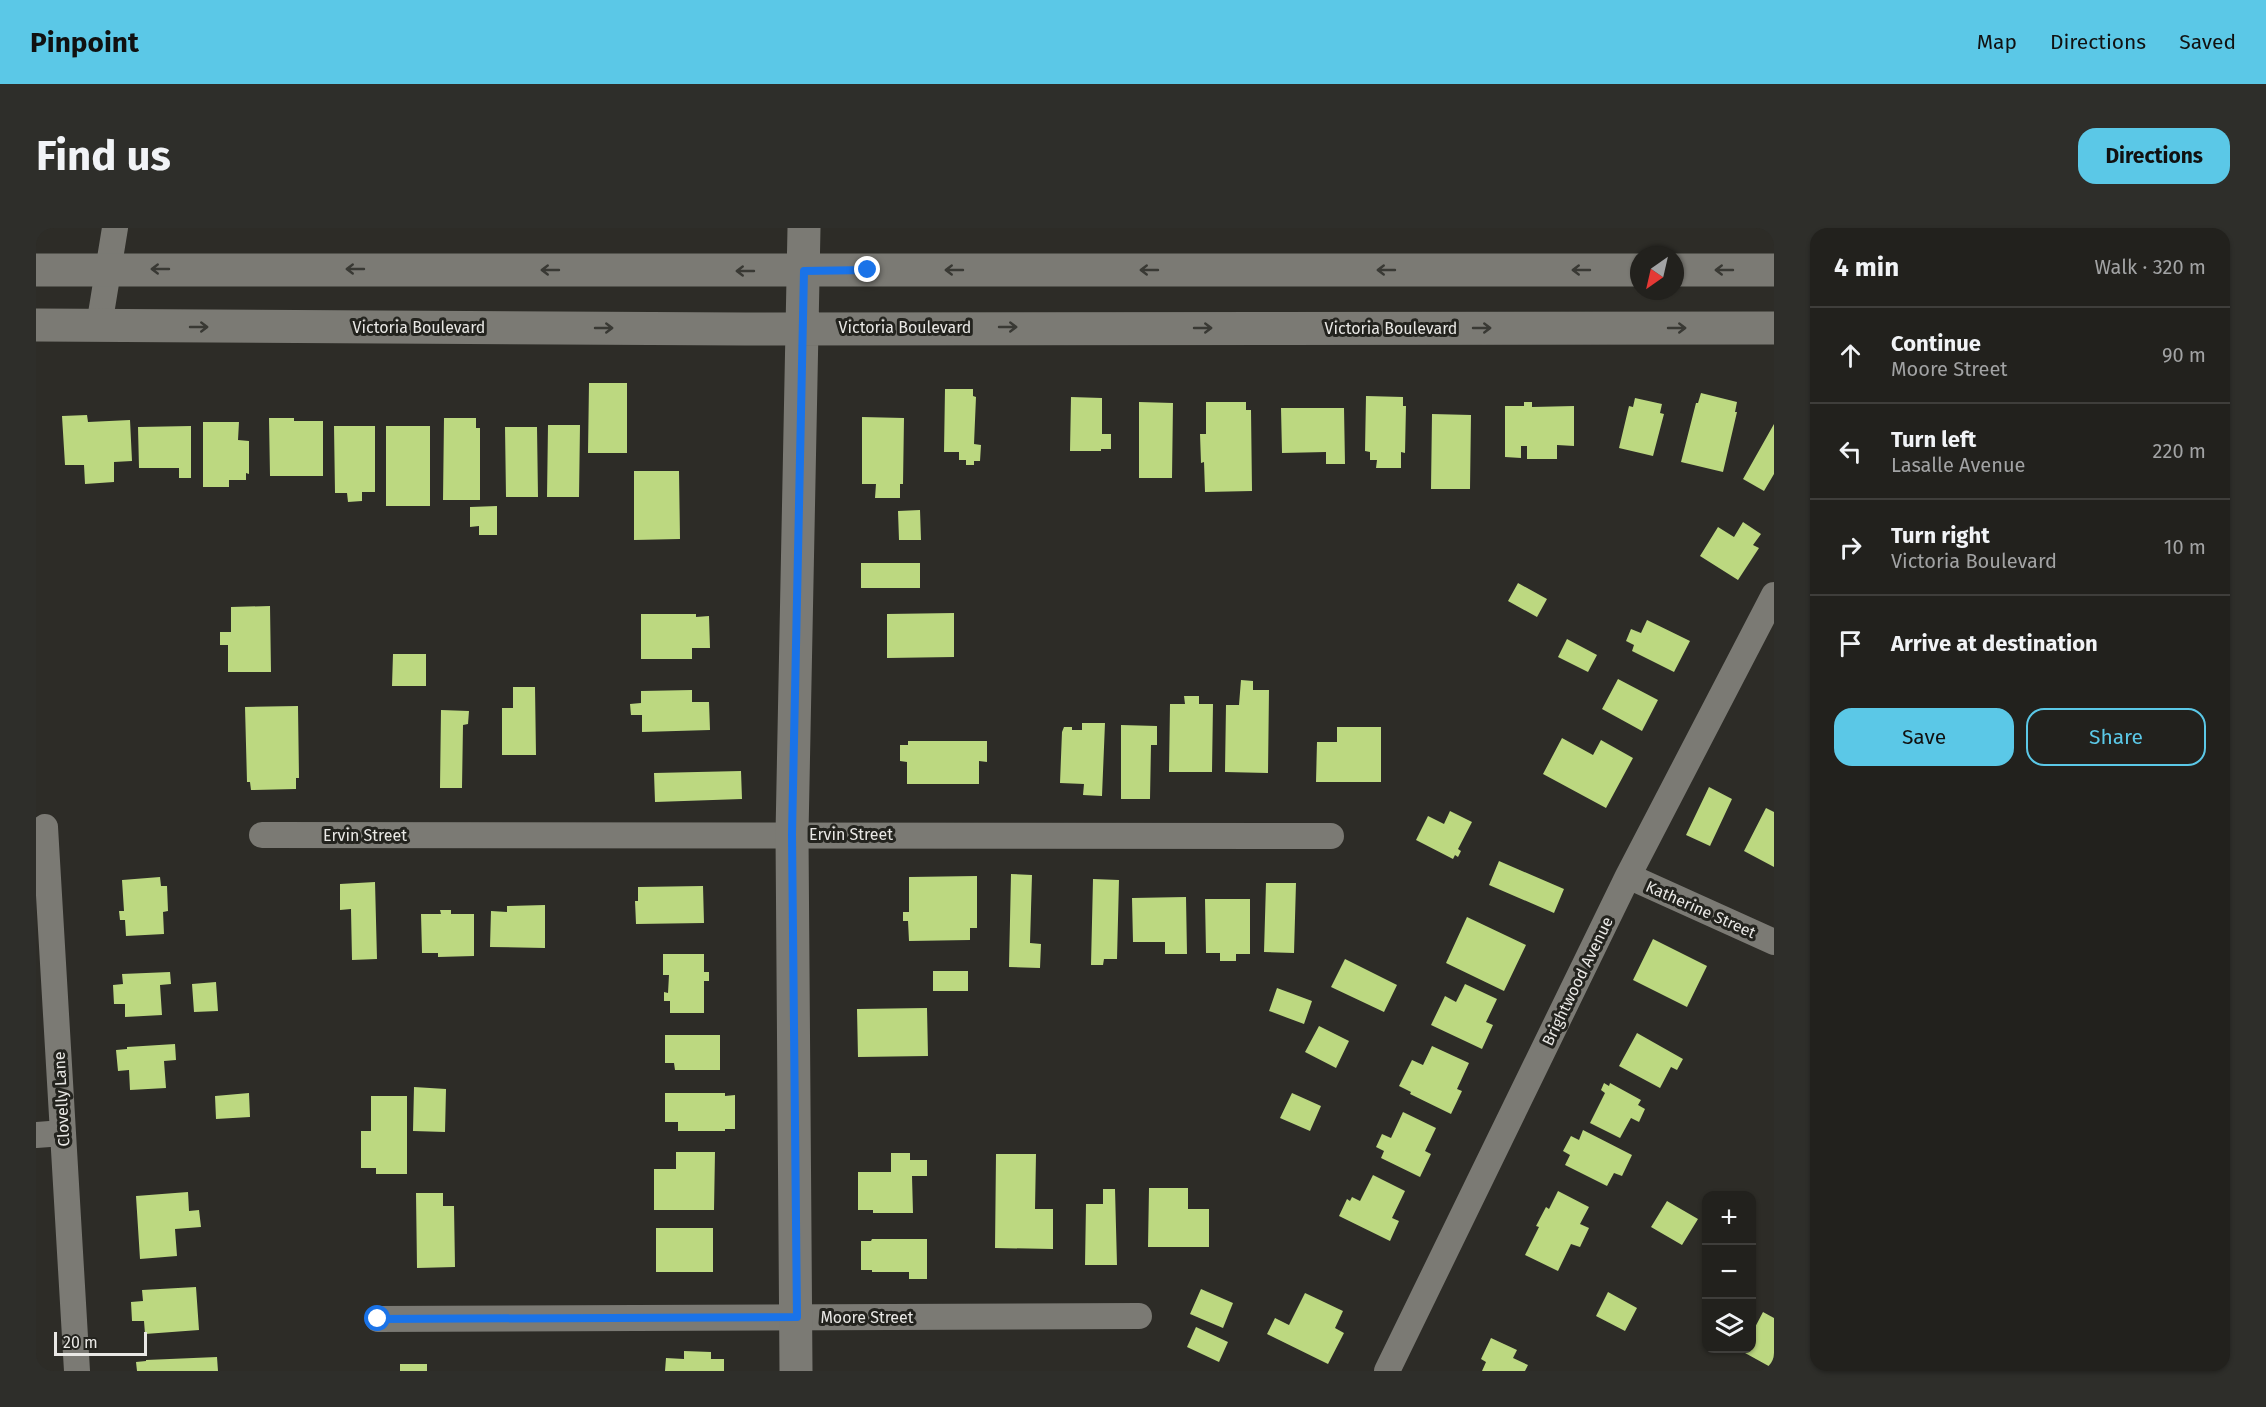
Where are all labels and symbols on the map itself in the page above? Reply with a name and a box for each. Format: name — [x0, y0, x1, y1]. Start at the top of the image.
north arrow — [1630, 246, 1684, 300]
route end — [854, 256, 880, 282]
one-way arrow — [151, 263, 171, 275]
one-way arrow — [346, 263, 366, 275]
one-way arrow — [541, 264, 561, 276]
one-way arrow — [944, 264, 964, 276]
one-way arrow — [1139, 264, 1159, 276]
one-way arrow — [1376, 264, 1396, 276]
one-way arrow — [1571, 264, 1591, 276]
one-way arrow — [1715, 264, 1735, 276]
one-way arrow — [736, 265, 756, 277]
street label: Victoria Boulevard — [353, 318, 485, 337]
street label: Victoria Boulevard — [839, 318, 971, 337]
street label: Victoria Boulevard — [1325, 319, 1457, 338]
one-way arrow — [189, 321, 209, 333]
one-way arrow — [998, 321, 1018, 333]
one-way arrow — [594, 322, 614, 334]
one-way arrow — [1193, 322, 1213, 334]
one-way arrow — [1472, 322, 1492, 334]
one-way arrow — [1667, 322, 1687, 334]
street label: Ervin Street — [809, 825, 893, 844]
street label: Ervin Street — [323, 826, 407, 845]
street label: Katherine Street — [1643, 877, 1759, 942]
street label: Brightwood Avenue — [1538, 914, 1617, 1049]
street label: Clovelly Lane — [50, 1051, 73, 1147]
route start — [364, 1305, 390, 1331]
street label: Moore Street — [820, 1308, 914, 1327]
scale bar — [54, 1329, 147, 1356]

